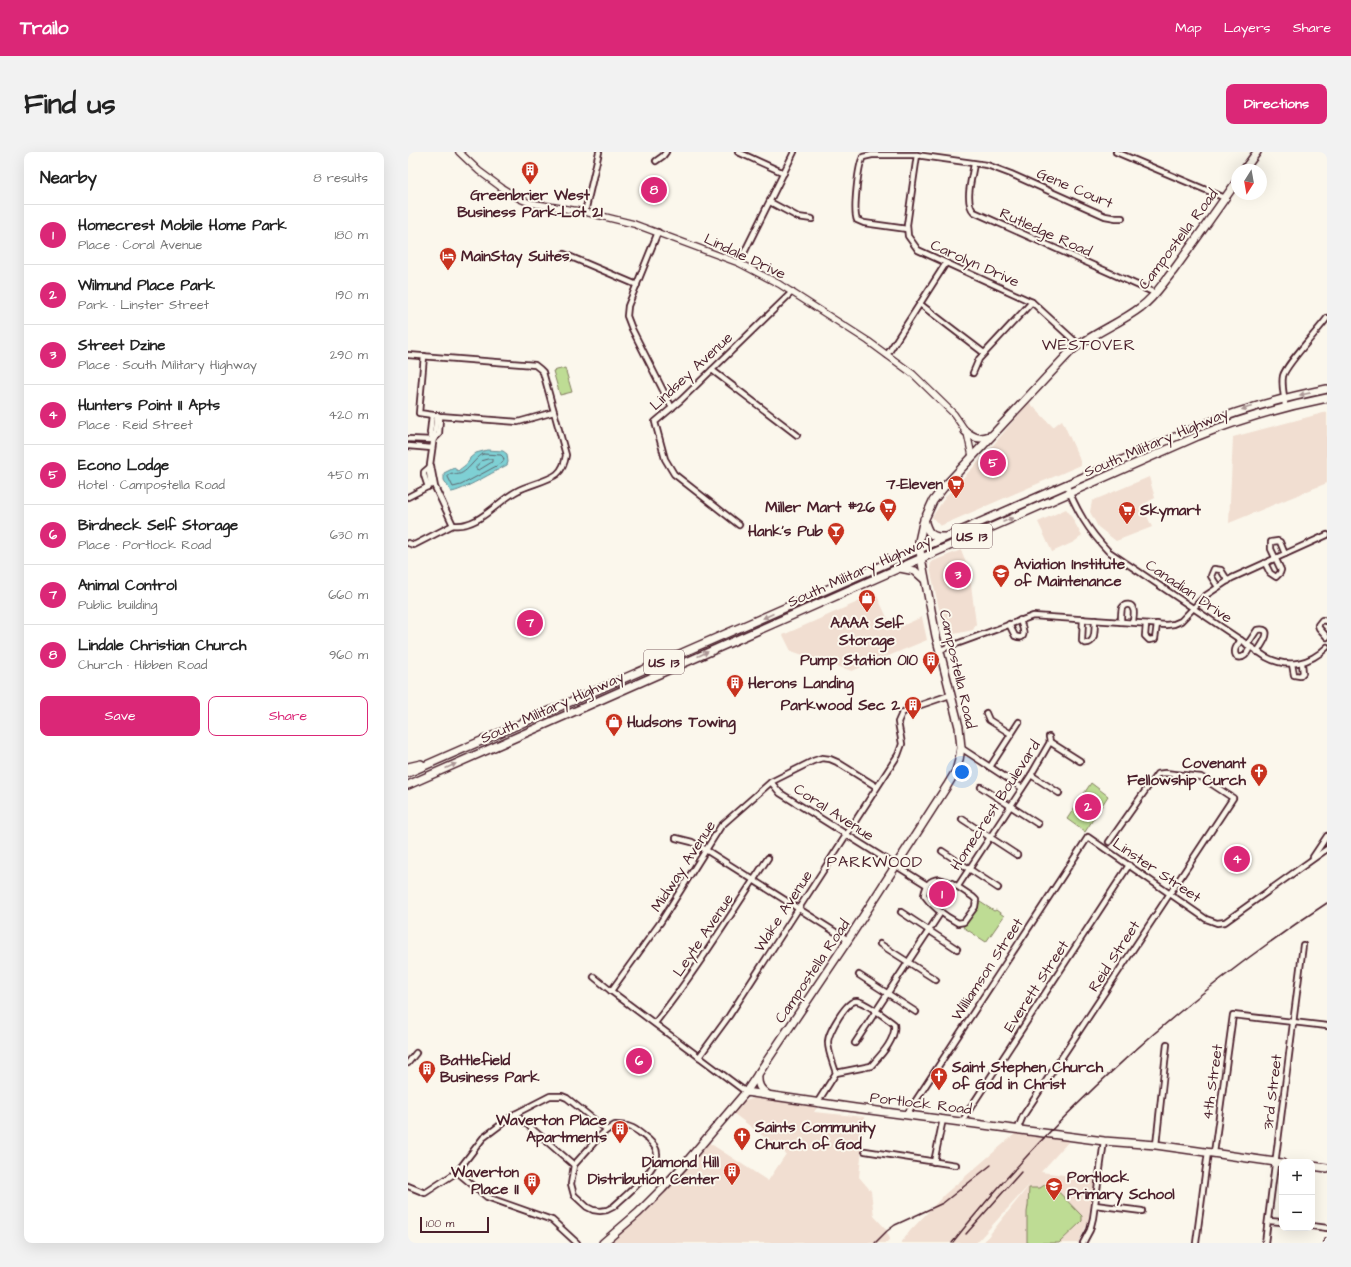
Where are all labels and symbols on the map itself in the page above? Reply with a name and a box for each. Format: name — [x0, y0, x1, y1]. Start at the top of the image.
building icon: Greenbrier West Business Park-Lot 21 — [520, 160, 540, 185]
street label: Gene Court — [1033, 163, 1116, 214]
north arrow — [1231, 164, 1267, 200]
pin: 8 — [641, 175, 667, 205]
street label: Campostella Road — [1134, 184, 1223, 294]
place label: Greenbrier West Business Park-Lot 21 — [457, 185, 603, 223]
street label: Rutledge Road — [996, 203, 1095, 263]
street label: Lindale Drive — [700, 228, 789, 285]
street label: Carolyn Drive — [927, 234, 1023, 293]
hotel icon: MainStay Suites — [438, 246, 458, 271]
place label: MainStay Suites — [461, 246, 570, 268]
street label: Lindsey Avenue — [645, 327, 738, 416]
district label: WESTOVER — [1042, 334, 1136, 356]
one-way arrow — [1298, 391, 1311, 397]
street label: South Military Highway — [1081, 402, 1232, 483]
one-way arrow — [1241, 406, 1253, 412]
pin: 5 — [980, 448, 1006, 478]
place label: 7-Eleven — [885, 474, 943, 495]
supermarket icon: 7-Eleven — [946, 474, 966, 499]
place label: Miller Mart #26 — [765, 497, 876, 518]
supermarket icon: Miller Mart #26 — [878, 497, 898, 522]
supermarket icon: Skymart — [1117, 500, 1137, 525]
place label: Skymart — [1139, 500, 1202, 522]
one-way arrow — [1002, 517, 1014, 523]
place label: Hank's Pub — [748, 521, 824, 542]
bar icon: Hank's Pub — [826, 521, 846, 546]
road number: US 13 — [952, 524, 992, 548]
street label: South Military Highway — [784, 530, 935, 614]
place label: Aviation Institute of Maintenance — [1014, 554, 1125, 592]
street label: Canadian Drive — [1141, 555, 1236, 628]
pin: 3 — [945, 560, 971, 590]
school or university icon: Aviation Institute of Maintenance — [991, 563, 1011, 588]
shop icon: AAAA Self Storage — [857, 588, 877, 613]
pin: 7 — [517, 608, 543, 638]
street label: Campostella Road — [934, 608, 981, 731]
one-way arrow — [762, 612, 774, 619]
place label: AAAA Self Storage — [830, 613, 905, 653]
road number: US 13 — [644, 650, 684, 674]
place label: Pump Station 010 — [800, 650, 919, 671]
building icon: Pump Station 010 — [921, 650, 941, 675]
one-way arrow — [697, 651, 709, 658]
street label: South Military Highway — [477, 666, 628, 750]
building icon: Herons Landing — [725, 673, 745, 698]
place label: Herons Landing — [748, 673, 854, 696]
place label: Parkwood Sec 2 — [781, 695, 900, 716]
building icon: Parkwood Sec 2 — [903, 695, 923, 720]
shop icon: Hudsons Towing — [604, 712, 624, 737]
place label: Hudsons Towing — [627, 712, 736, 735]
street label: Homecrest Boulevard — [945, 736, 1046, 874]
place label: Covenant Fellowship Curch — [1127, 753, 1247, 791]
your location — [952, 762, 972, 782]
church icon: Covenant Fellowship Curch — [1249, 762, 1269, 787]
one-way arrow — [446, 763, 457, 769]
street label: Coral Avenue — [789, 779, 878, 846]
pin: 2 — [1075, 792, 1101, 822]
street label: Midway Avenue — [646, 816, 722, 917]
street label: Linster Street — [1108, 833, 1205, 908]
pin: 4 — [1224, 844, 1250, 874]
district label: PARKWOOD — [827, 851, 923, 873]
street label: Wake Avenue — [749, 866, 818, 956]
pin: 1 — [929, 879, 955, 909]
street label: Leyte Avenue — [668, 890, 740, 981]
street label: Williamson Street — [946, 914, 1028, 1025]
street label: Campostella Road — [770, 915, 855, 1027]
street label: Reid Street — [1084, 917, 1145, 996]
street label: Everett Street — [999, 936, 1074, 1036]
street label: 4th Street — [1197, 1043, 1228, 1121]
pin: 6 — [626, 1046, 652, 1076]
place label: Battlefield Business Park — [440, 1050, 540, 1088]
street label: 3rd Street — [1257, 1053, 1288, 1131]
place label: Saint Stephen Church of God in Christ — [951, 1057, 1104, 1095]
building icon: Battlefield Business Park — [417, 1059, 437, 1084]
church icon: Saint Stephen Church of God in Christ — [929, 1066, 949, 1091]
street label: Portlock Road — [869, 1087, 973, 1120]
place label: Waverton Place Apartments — [495, 1110, 607, 1148]
place label: Saints Community Church of God — [754, 1117, 877, 1155]
building icon: Waverton Place Apartments — [610, 1119, 630, 1144]
church icon: Saints Community Church of God — [732, 1126, 752, 1151]
place label: Diamond Hill Distribution Center — [588, 1152, 720, 1190]
building icon: Diamond Hill Distribution Center — [722, 1161, 742, 1186]
place label: Waverton Place II — [450, 1162, 519, 1200]
place label: Portlock Primary School — [1067, 1167, 1175, 1206]
building icon: Waverton Place II — [522, 1171, 542, 1196]
school or university icon: Portlock Primary School — [1044, 1176, 1064, 1201]
scale bar — [420, 1215, 489, 1234]

